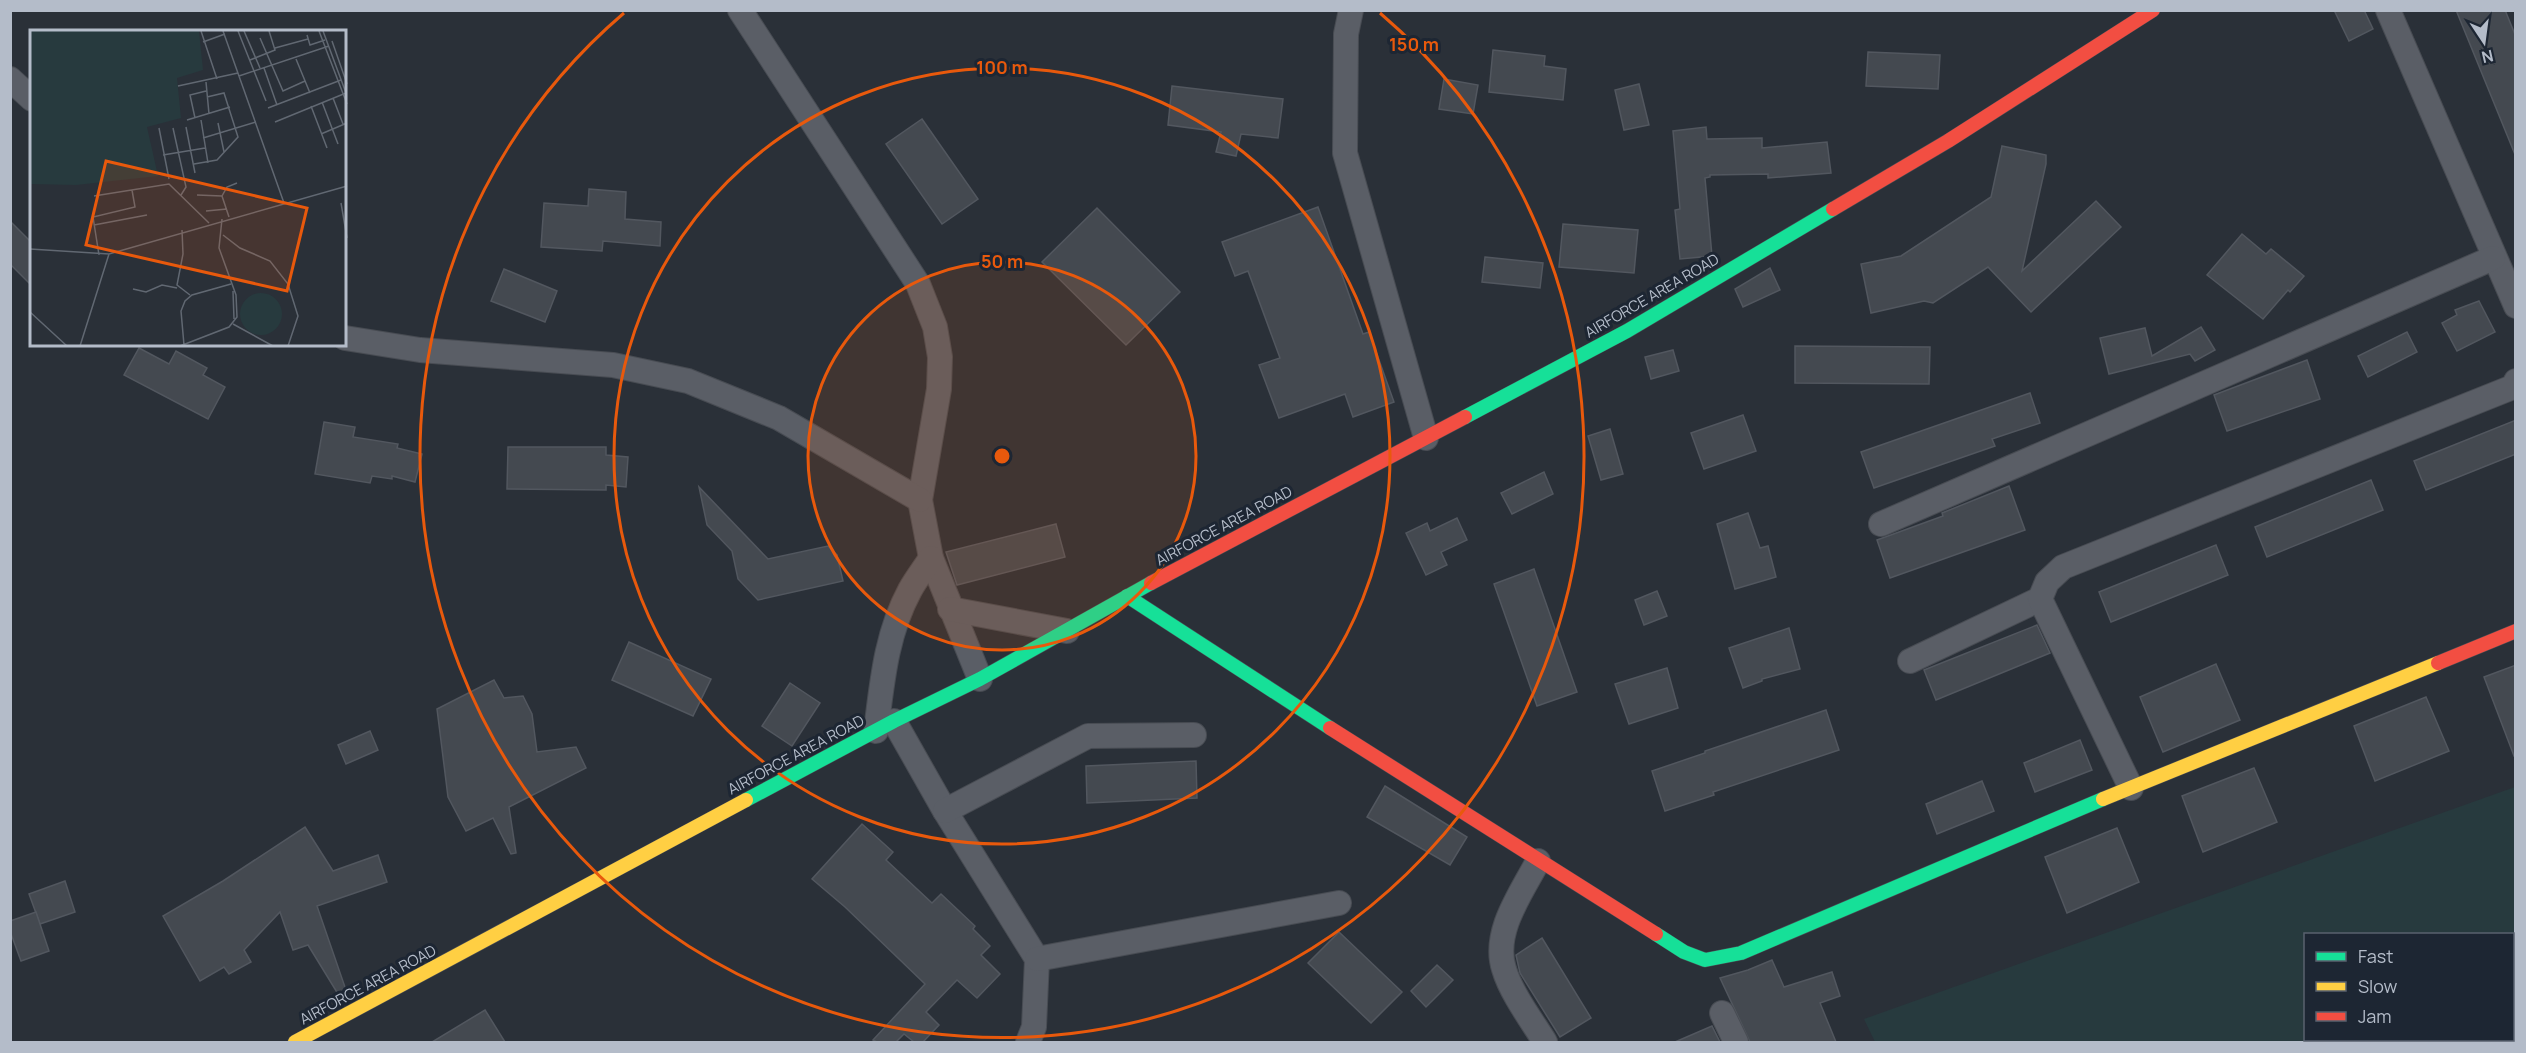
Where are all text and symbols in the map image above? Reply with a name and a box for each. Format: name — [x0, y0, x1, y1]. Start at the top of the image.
north arrow — [2454, 12, 2514, 72]
inset map — [30, 30, 346, 346]
text: 150 m — [1389, 32, 1439, 56]
text: N — [2479, 45, 2495, 69]
text: 100 m — [976, 55, 1028, 79]
street label: AIRFORCE AREA ROAD — [1581, 248, 1723, 343]
text: 50 m — [981, 249, 1023, 273]
centre of rings — [992, 446, 1012, 466]
street label: AIRFORCE AREA ROAD — [1152, 481, 1296, 571]
street label: AIRFORCE AREA ROAD — [724, 710, 868, 800]
legend — [2304, 933, 2514, 1041]
street label: AIRFORCE AREA ROAD — [296, 940, 440, 1030]
text: Fast — [2358, 944, 2393, 968]
text: Slow — [2358, 974, 2398, 998]
text: Jam — [2358, 1004, 2392, 1028]

